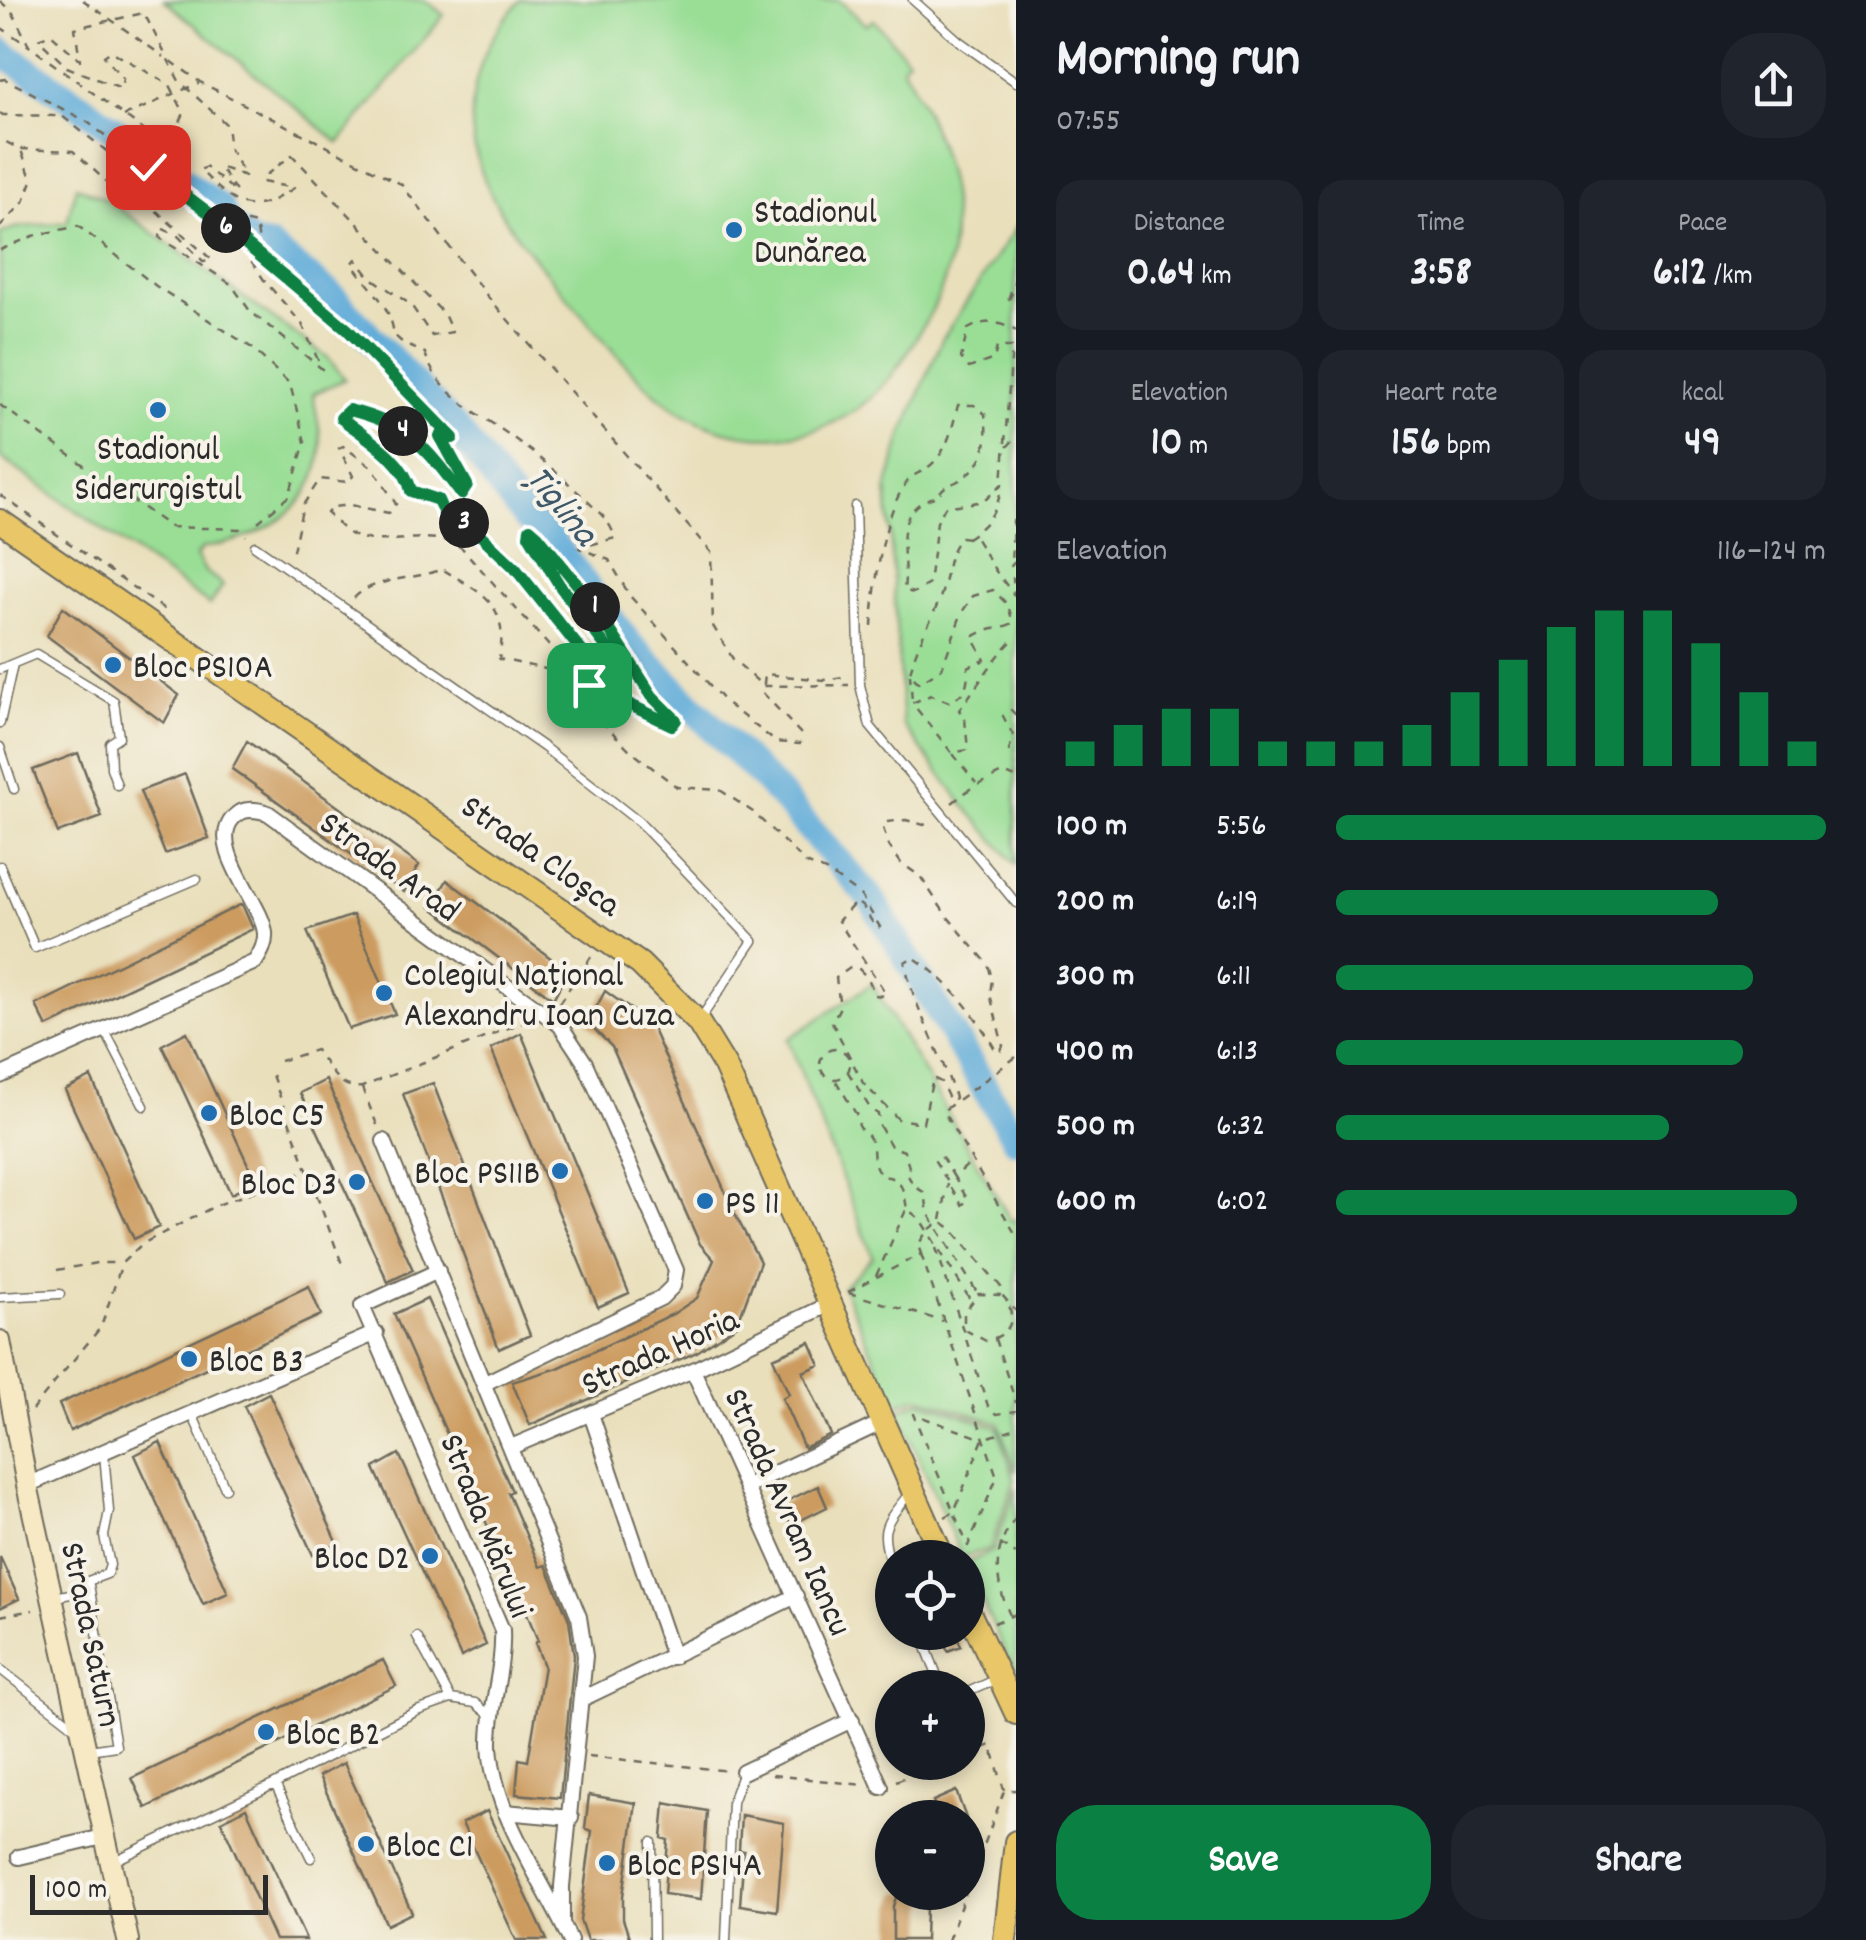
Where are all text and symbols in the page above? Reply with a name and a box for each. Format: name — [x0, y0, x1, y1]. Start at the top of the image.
text: Morning run — [1056, 23, 1300, 102]
button: share — [1721, 33, 1826, 138]
text: 07:55 — [1056, 100, 1121, 146]
pin — [106, 125, 191, 210]
icon: check — [121, 140, 176, 195]
place label: Stadionul Dunărea — [754, 190, 877, 280]
pin: 6 — [201, 203, 251, 253]
text: Distance — [1134, 205, 1225, 245]
text: Time — [1417, 205, 1465, 245]
text: Pace — [1678, 205, 1727, 245]
text: 6 — [219, 208, 233, 248]
marker: Stadionul Dunărea — [723, 219, 745, 241]
text: 0.64 — [1127, 245, 1195, 305]
text: 3:58 — [1410, 245, 1472, 305]
text: 6:12 — [1653, 245, 1708, 305]
text: km — [1195, 258, 1232, 298]
text: /km — [1708, 258, 1753, 298]
text: Elevation — [1131, 375, 1228, 415]
text: Heart rate — [1384, 375, 1498, 415]
text: kcal — [1681, 375, 1724, 415]
marker: Stadionul Siderurgistul — [147, 399, 169, 421]
pin: 4 — [378, 406, 428, 456]
text: 4 — [397, 411, 409, 451]
text: 10 — [1150, 415, 1183, 475]
text: 156 — [1391, 415, 1440, 475]
text: 49 — [1684, 415, 1721, 475]
place label: Stadionul Siderurgistul — [74, 427, 242, 517]
text: m — [1183, 428, 1208, 468]
text: bpm — [1440, 428, 1491, 468]
water label: Țiglina — [510, 455, 611, 561]
pin: 3 — [439, 498, 489, 548]
text: 3 — [458, 503, 470, 543]
text: Elevation — [1056, 530, 1167, 576]
text: 116–124 m — [1717, 530, 1826, 576]
pin: 1 — [570, 582, 620, 632]
text: 1 — [592, 587, 598, 627]
pin — [547, 643, 632, 728]
place label: Bloc PS10A — [133, 645, 273, 695]
marker: Bloc PS10A — [102, 654, 124, 676]
icon: arrive — [562, 658, 617, 713]
street label: Strada Cloșca — [449, 785, 630, 932]
street label: Strada Arad — [307, 801, 469, 937]
text: 100 m — [1056, 805, 1127, 851]
text: 5:56 — [1216, 805, 1267, 851]
text: 200 m — [1056, 880, 1134, 926]
text: 6:19 — [1216, 880, 1259, 926]
place label: Colegiul Național Alexandru Ioan Cuza — [404, 953, 675, 1043]
text: 300 m — [1056, 955, 1134, 1001]
text: 6:11 — [1216, 955, 1251, 1001]
marker: Colegiul Național Alexandru Ioan Cuza — [373, 982, 395, 1004]
text: 400 m — [1056, 1030, 1133, 1076]
text: 6:13 — [1216, 1030, 1258, 1076]
place label: Bloc C5 — [229, 1093, 325, 1143]
marker: Bloc C5 — [198, 1102, 220, 1124]
text: 500 m — [1056, 1105, 1135, 1151]
text: 6:32 — [1216, 1105, 1265, 1151]
place label: Bloc PS11B — [414, 1151, 540, 1201]
marker: Bloc PS11B — [549, 1160, 571, 1182]
place label: Bloc D3 — [241, 1162, 337, 1212]
marker: Bloc D3 — [346, 1171, 368, 1193]
text: 600 m — [1056, 1180, 1136, 1226]
text: 6:02 — [1216, 1180, 1268, 1226]
place label: PS 11 — [725, 1181, 780, 1231]
marker: PS 11 — [694, 1190, 716, 1212]
street label: Strada Horia — [574, 1297, 748, 1412]
place label: Bloc B3 — [209, 1339, 304, 1389]
marker: Bloc B3 — [178, 1348, 200, 1370]
street label: Strada Avram Iancu — [708, 1381, 862, 1645]
street label: Strada Mărului — [424, 1427, 543, 1626]
place label: Bloc D2 — [314, 1536, 410, 1586]
street label: Strada Saturn — [44, 1538, 132, 1732]
map controls — [875, 1540, 985, 1910]
button: locate — [875, 1540, 985, 1650]
marker: Bloc D2 — [419, 1545, 441, 1567]
button: + — [875, 1670, 985, 1780]
place label: Bloc B2 — [286, 1712, 380, 1762]
marker: Bloc B2 — [255, 1721, 277, 1743]
button: − — [875, 1800, 985, 1910]
button: Save — [1056, 1805, 1431, 1920]
button: Share — [1451, 1805, 1826, 1920]
place label: Bloc C1 — [386, 1824, 474, 1874]
marker: Bloc C1 — [355, 1833, 377, 1855]
place label: Bloc PS14A — [627, 1843, 762, 1893]
marker: Bloc PS14A — [596, 1852, 618, 1874]
scale bar — [30, 1870, 268, 1914]
text: 100 m — [45, 1872, 107, 1912]

